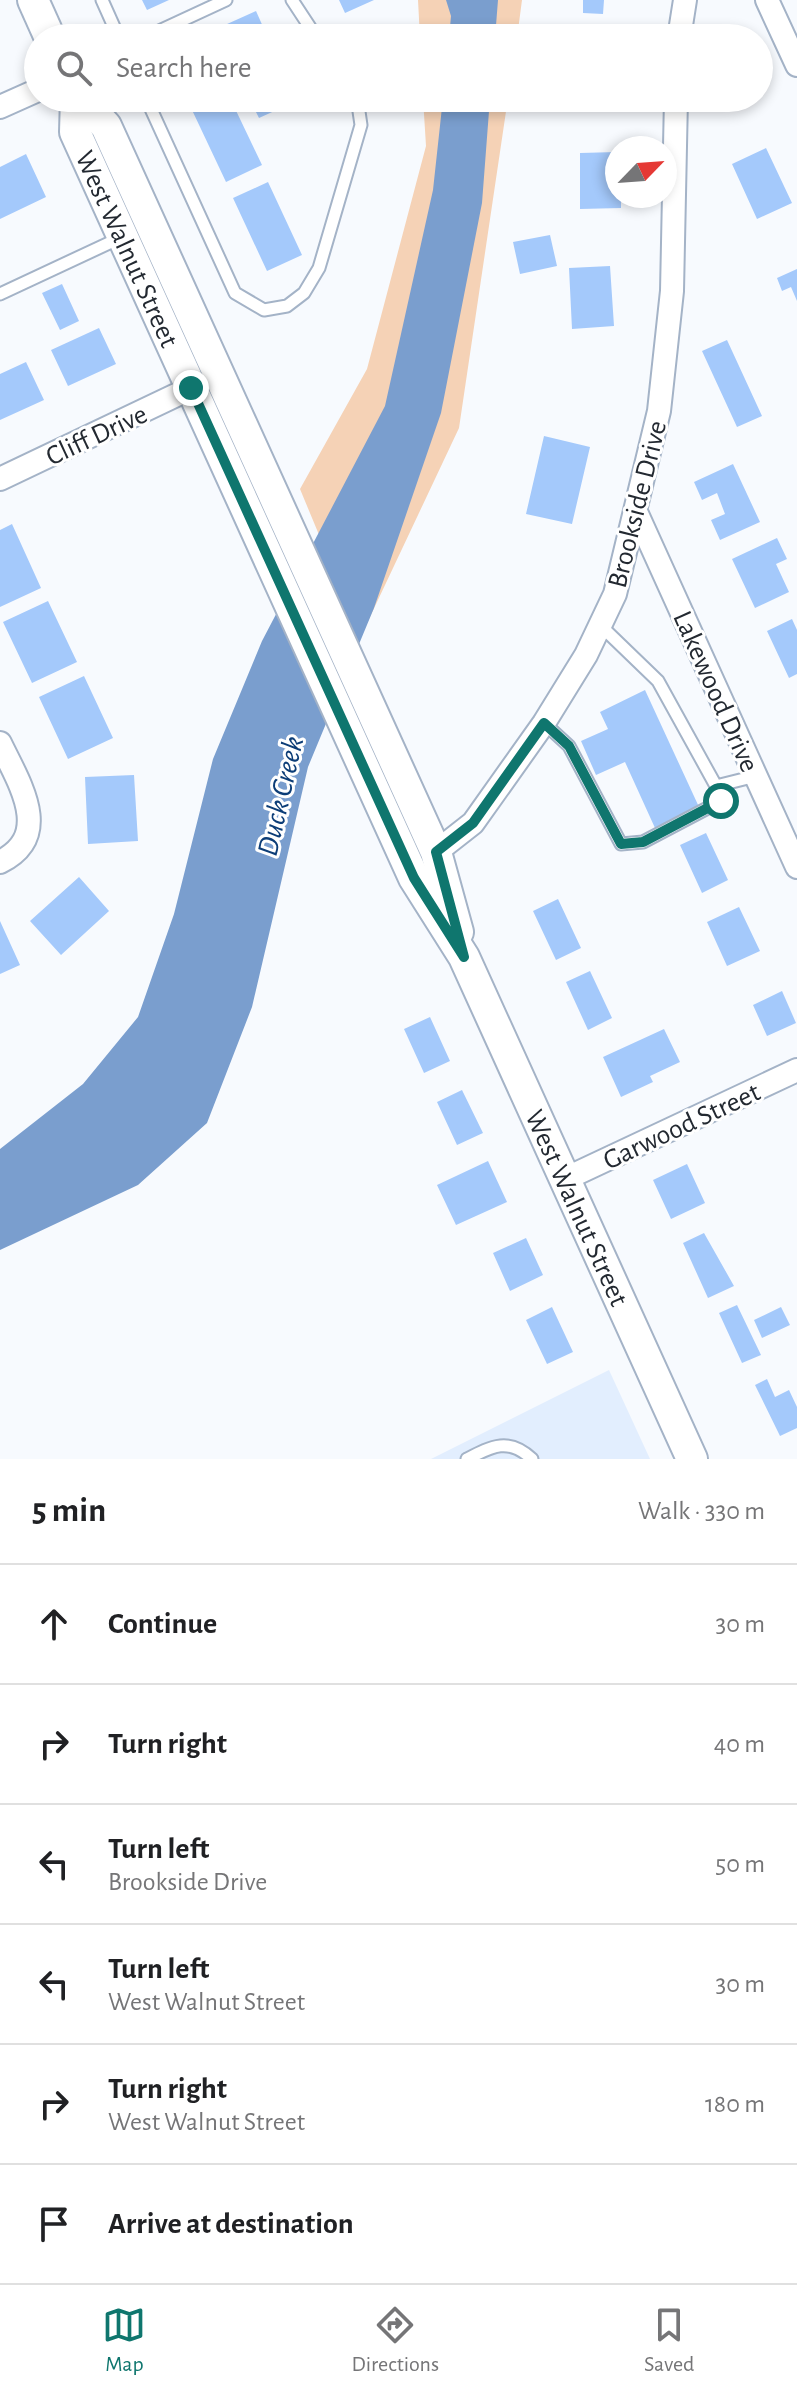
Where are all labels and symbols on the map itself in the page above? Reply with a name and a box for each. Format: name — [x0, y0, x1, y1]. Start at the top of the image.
north arrow — [605, 136, 677, 208]
street label: West Walnut Street — [69, 147, 183, 352]
route end — [173, 370, 209, 406]
street label: Cliff Drive — [42, 400, 152, 471]
street label: Brookside Drive — [604, 418, 672, 591]
street label: Lakewood Drive — [667, 607, 763, 777]
water label: Duck Creek — [253, 733, 309, 859]
route start — [703, 783, 739, 819]
street label: Garwood Street — [599, 1078, 765, 1175]
street label: West Walnut Street — [519, 1106, 633, 1311]

